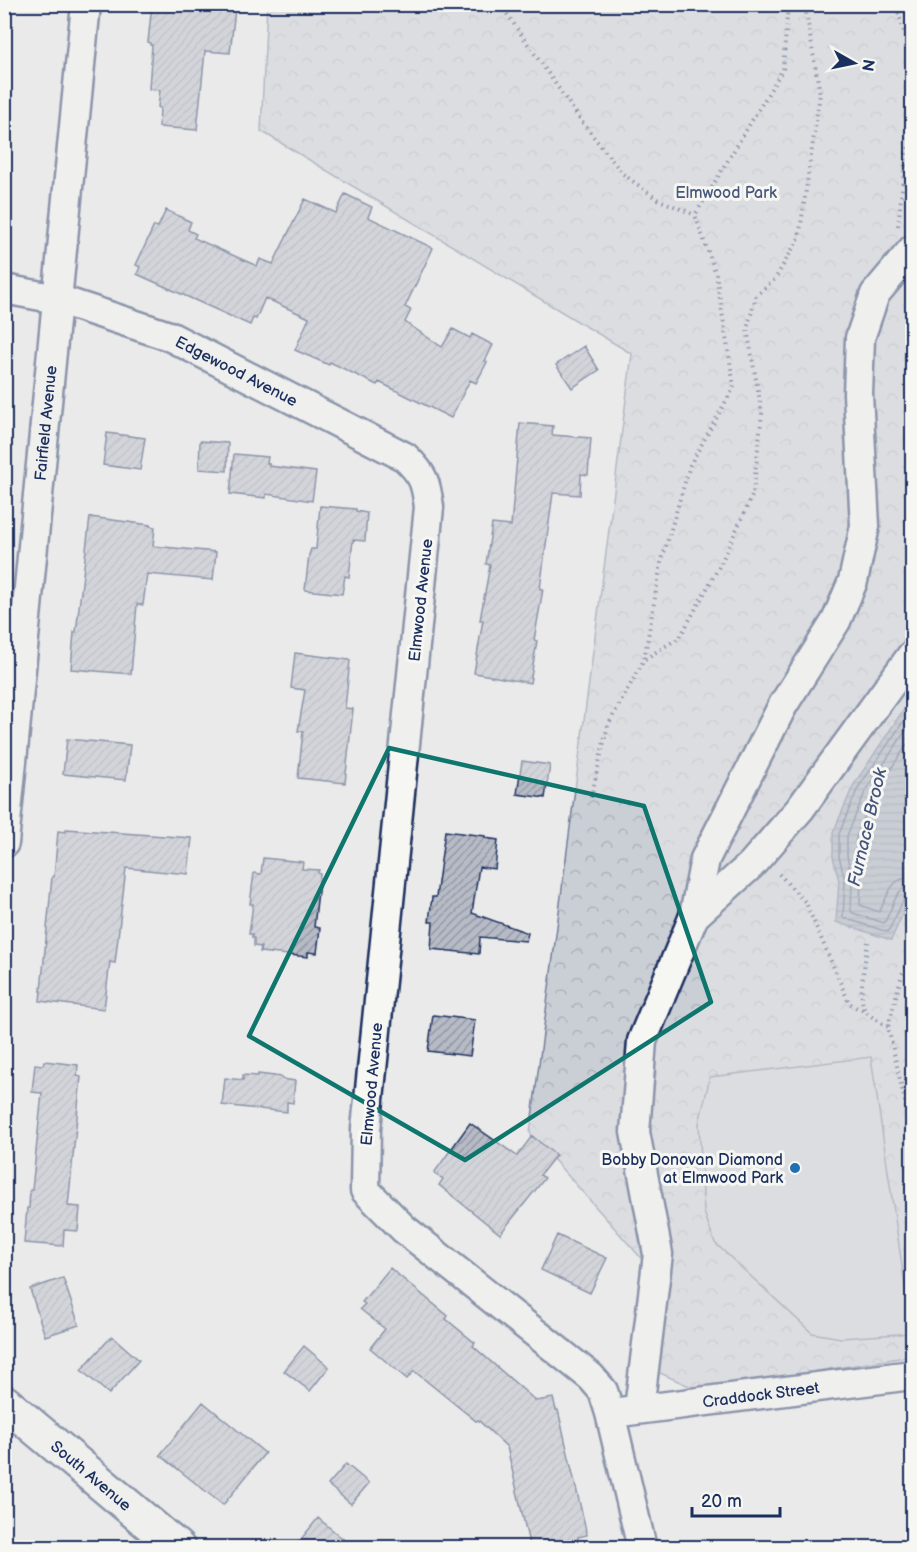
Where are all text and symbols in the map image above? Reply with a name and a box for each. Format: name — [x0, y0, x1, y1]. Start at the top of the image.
north arrow — [824, 33, 884, 93]
text: N — [857, 58, 878, 73]
park label: Elmwood Park — [675, 184, 777, 203]
street label: Edgewood Avenue — [172, 333, 301, 411]
street label: Fairfield Avenue — [31, 364, 62, 482]
street label: Elmwood Avenue — [406, 537, 437, 662]
water label: Furnace Brook — [844, 765, 892, 888]
street label: Elmwood Avenue — [358, 1021, 387, 1146]
place label: Bobby Donovan Diamond at Elmwood Park — [601, 1151, 783, 1188]
marker: Bobby Donovan Diamond at Elmwood Park — [788, 1161, 802, 1175]
street label: Craddock Street — [701, 1379, 821, 1412]
street label: South Avenue — [46, 1437, 135, 1516]
scale bar — [692, 1480, 780, 1518]
text: 20 m — [701, 1491, 742, 1512]

